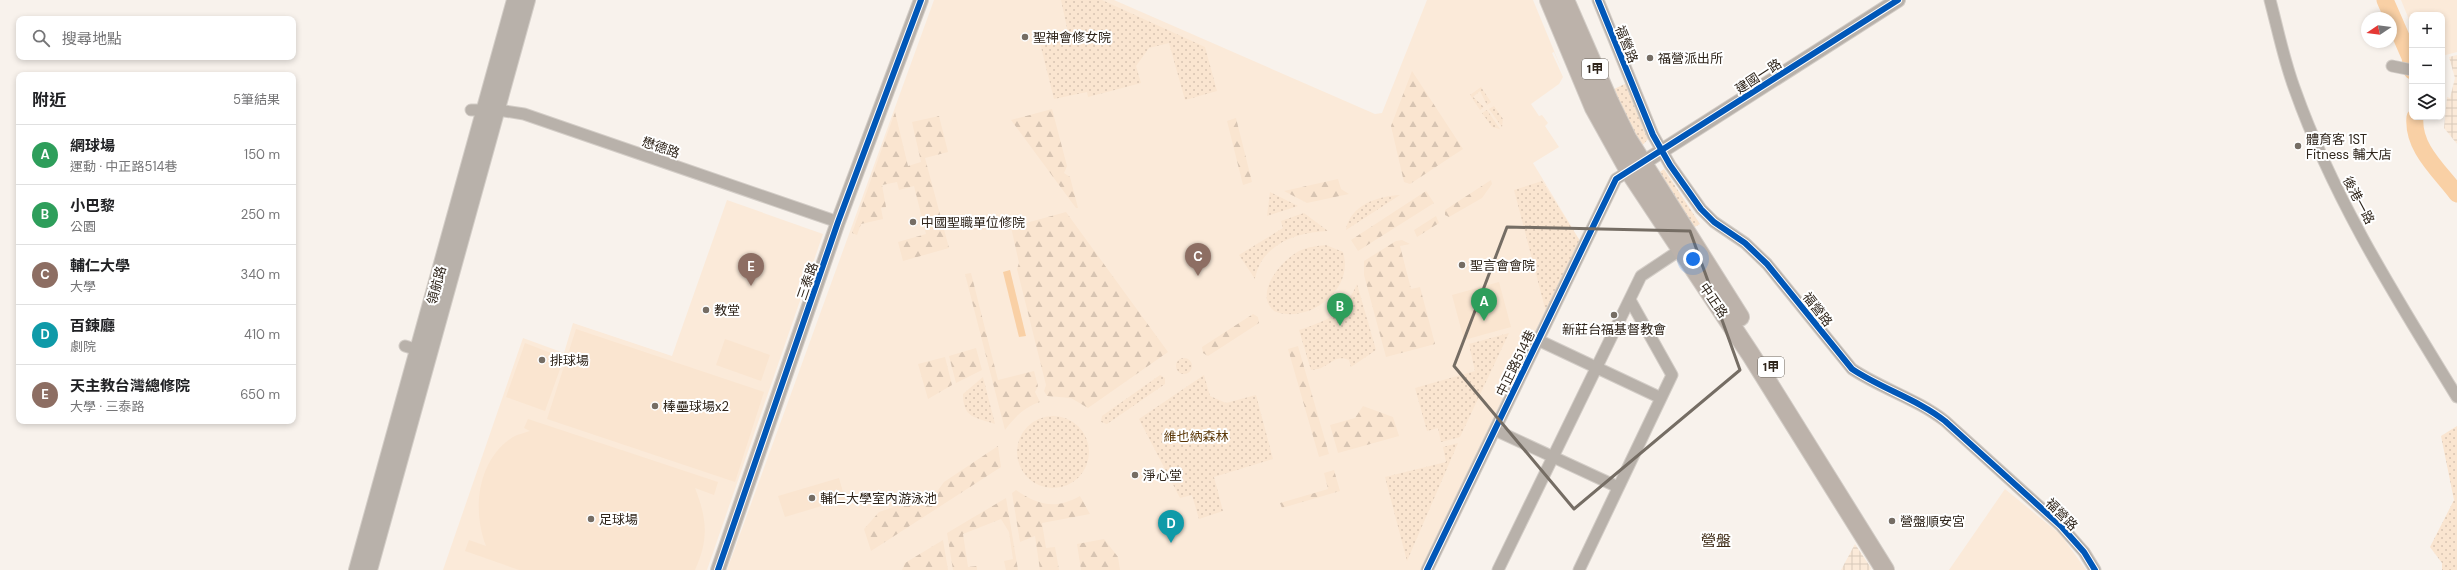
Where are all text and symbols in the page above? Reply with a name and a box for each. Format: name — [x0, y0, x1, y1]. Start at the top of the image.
north arrow — [2361, 12, 2397, 48]
map controls — [2409, 12, 2445, 120]
button: + — [2409, 12, 2445, 48]
search box — [16, 16, 296, 60]
street label: 福營路 — [1611, 23, 1642, 65]
icon: search — [30, 27, 52, 49]
text: 搜尋地點 — [62, 29, 122, 49]
place label: 聖神會修女院 — [1033, 29, 1111, 46]
marker: 聖神會修女院 — [1020, 32, 1030, 42]
button: − — [2409, 48, 2445, 84]
place label: 福營派出所 — [1658, 50, 1723, 67]
marker: 福營派出所 — [1645, 53, 1655, 63]
street label: 建國一路 — [1732, 55, 1785, 98]
road number: 1甲 — [1582, 59, 1608, 79]
button: layers — [2409, 84, 2445, 120]
text: 附近 — [32, 89, 66, 111]
text: 5筆結果 — [233, 91, 280, 108]
place label: 體育客 1ST Fitness 輔大店 — [2306, 131, 2392, 163]
street label: 懋德路 — [640, 133, 682, 162]
text: 網球場 — [70, 136, 115, 156]
marker: 體育客 1ST Fitness 輔大店 — [2293, 141, 2303, 151]
text: A — [40, 146, 50, 163]
text: 150 m — [244, 146, 280, 163]
text: 運動 · 中正路514巷 — [70, 158, 177, 175]
street label: 後港一路 — [2339, 173, 2378, 227]
text: 小巴黎 — [70, 196, 115, 216]
text: B — [41, 206, 49, 223]
text: 250 m — [241, 206, 280, 223]
place label: 中國聖職單位修院 — [921, 214, 1025, 231]
marker: 中國聖職單位修院 — [908, 217, 918, 227]
text: 公園 — [70, 218, 96, 235]
pin: C — [1185, 243, 1211, 276]
your location — [1683, 249, 1703, 269]
pin: E — [738, 253, 764, 286]
text: 輔仁大學 — [70, 256, 130, 276]
place label: 聖言會會院 — [1470, 257, 1535, 274]
street label: 三泰路 — [793, 260, 822, 302]
marker: 聖言會會院 — [1457, 260, 1467, 270]
street label: 領航路 — [423, 264, 450, 306]
text: C — [40, 266, 50, 283]
text: 340 m — [240, 266, 280, 283]
text: 大學 — [70, 278, 96, 295]
street label: 中正路 — [1696, 279, 1732, 321]
pin: A — [1471, 288, 1497, 321]
street label: 福營路 — [1799, 289, 1836, 330]
pin: B — [1327, 293, 1353, 326]
place label: 教堂 — [714, 302, 740, 319]
marker: 教堂 — [701, 305, 711, 315]
marker: 新莊台福基督教會 — [1609, 310, 1619, 320]
text: 百鍊廳 — [70, 316, 115, 336]
place label: 新莊台福基督教會 — [1562, 321, 1666, 338]
text: D — [40, 326, 50, 343]
text: 410 m — [244, 326, 280, 343]
street label: 中正路514巷 — [1492, 327, 1539, 399]
text: 劇院 — [70, 338, 96, 355]
place label: 排球場 — [550, 352, 589, 369]
marker: 排球場 — [537, 355, 547, 365]
road number: 1甲 — [1758, 357, 1784, 377]
text: 天主教台灣總修院 — [70, 376, 190, 396]
text: E — [41, 386, 49, 403]
text: 650 m — [240, 386, 280, 403]
text: 大學 · 三泰路 — [70, 398, 145, 415]
place label: 棒壘球場x2 — [663, 398, 729, 415]
marker: 棒壘球場x2 — [650, 401, 660, 411]
park label: 維也納森林 — [1163, 428, 1229, 445]
place label: 淨心堂 — [1143, 467, 1182, 484]
marker: 淨心堂 — [1130, 470, 1140, 480]
place label: 輔仁大學室內游泳池 — [820, 490, 937, 507]
marker: 輔仁大學室內游泳池 — [807, 493, 817, 503]
street label: 福營路 — [2042, 495, 2081, 534]
pin: D — [1158, 510, 1184, 543]
place label: 足球場 — [599, 511, 638, 528]
place label: 營盤順安宮 — [1900, 513, 1965, 530]
marker: 足球場 — [586, 514, 596, 524]
marker: 營盤順安宮 — [1887, 516, 1897, 526]
district label: 營盤 — [1701, 531, 1731, 551]

